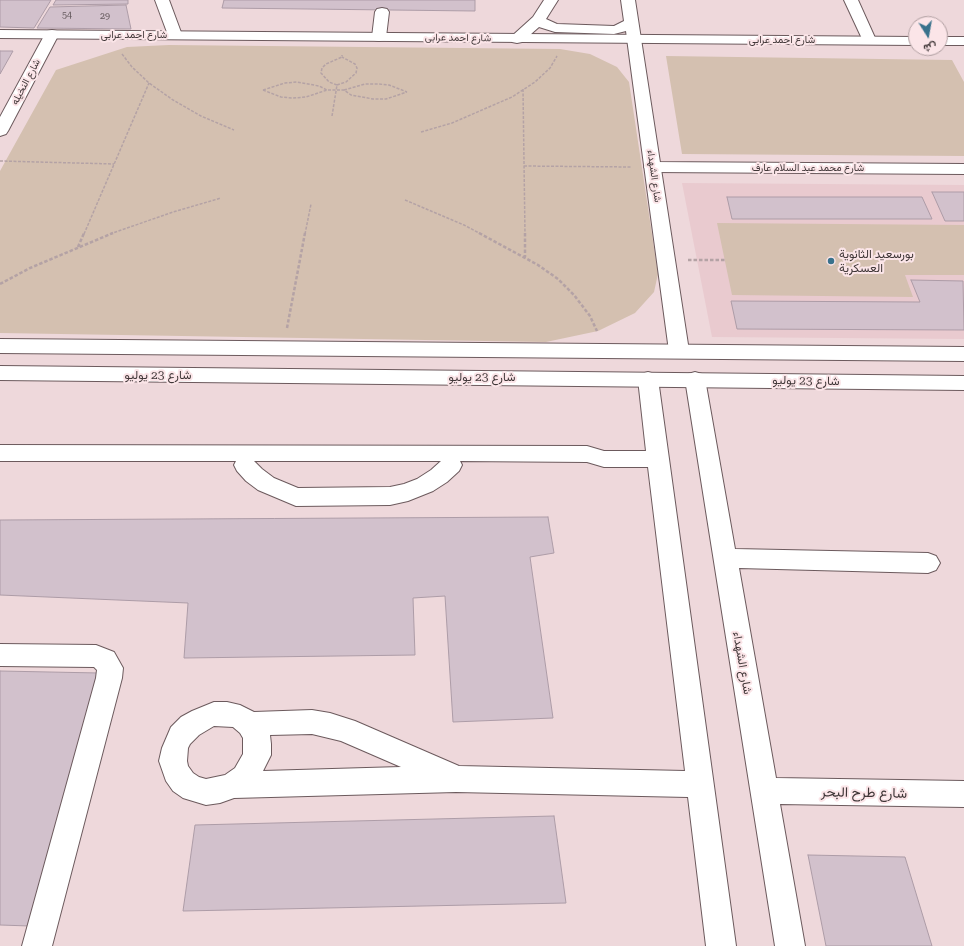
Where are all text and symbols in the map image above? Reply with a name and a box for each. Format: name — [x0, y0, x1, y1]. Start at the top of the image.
house number: 54 — [62, 10, 72, 20]
house number: 29 — [100, 11, 110, 21]
north arrow — [908, 16, 948, 56]
street label: شارع احمد عرابى — [101, 29, 167, 41]
street label: شارع احمد عرابى — [425, 31, 491, 45]
street label: شارع احمد عرابى — [749, 34, 815, 46]
text: ش — [922, 40, 938, 55]
street label: شارع النخيله — [9, 57, 43, 107]
street label: شارع الشهداء — [644, 149, 664, 203]
street label: شارع محمد عبد السلام عارف — [752, 162, 864, 174]
place label: بورسعيد الثانوية العسكرية — [839, 247, 914, 275]
marker: بورسعيد الثانوية العسكرية — [826, 256, 836, 266]
street label: شارع 23 يوليو — [124, 368, 192, 382]
street label: شارع 23 يوليو — [448, 370, 516, 384]
street label: شارع 23 يوليو — [772, 373, 840, 389]
street label: شارع الشهداء — [729, 630, 755, 696]
street label: شارع طرح البحر — [821, 784, 907, 802]

